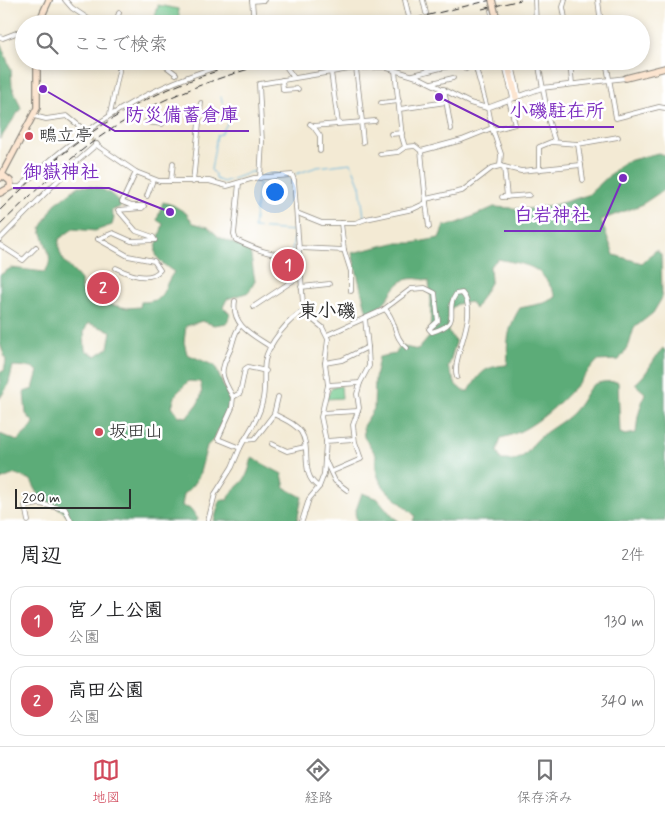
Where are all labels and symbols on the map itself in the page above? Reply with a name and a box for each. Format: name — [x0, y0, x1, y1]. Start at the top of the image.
callout: 小磯駐在所 — [499, 93, 614, 127]
callout: 防災備蓄倉庫 — [115, 97, 249, 131]
text: 小磯駐在所 — [509, 99, 605, 124]
text: 防災備蓄倉庫 — [125, 103, 239, 128]
place label: 鴫立亭 — [39, 124, 93, 148]
marker: 鴫立亭 — [23, 130, 35, 142]
callout: 御嶽神社 — [13, 154, 109, 188]
text: 御嶽神社 — [23, 160, 99, 185]
your location — [262, 179, 288, 205]
callout: 白岩神社 — [504, 197, 600, 231]
text: 白岩神社 — [514, 203, 590, 228]
pin: 1 — [272, 246, 304, 284]
pin: 2 — [87, 269, 119, 307]
district label: 東小磯 — [298, 299, 356, 324]
place label: 坂田山 — [109, 420, 163, 444]
marker: 坂田山 — [93, 426, 105, 438]
scale bar — [15, 486, 131, 509]

